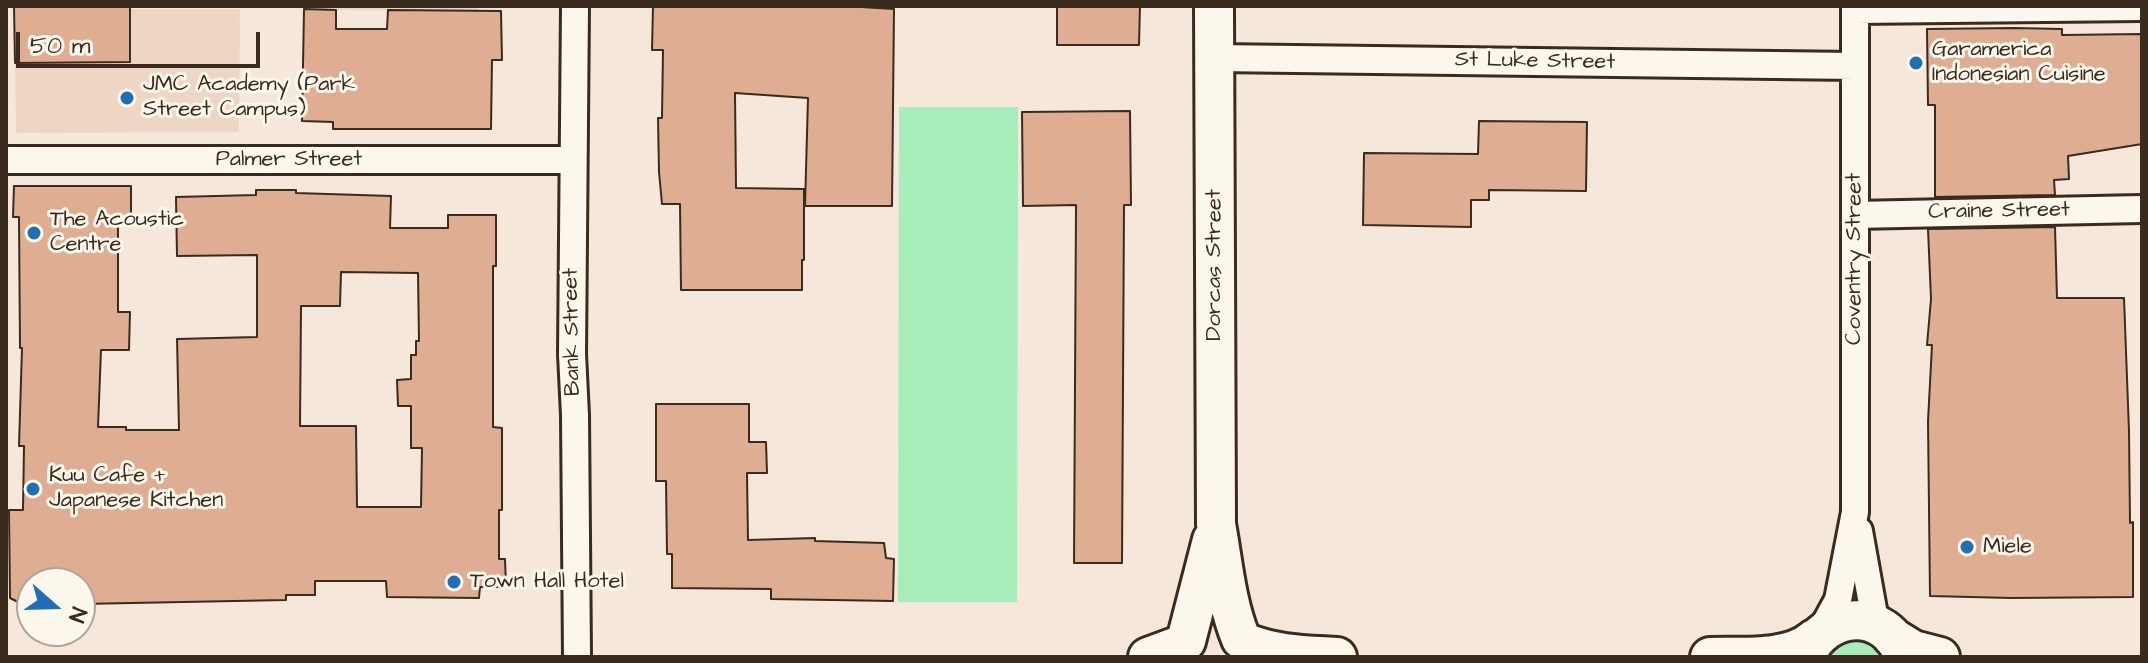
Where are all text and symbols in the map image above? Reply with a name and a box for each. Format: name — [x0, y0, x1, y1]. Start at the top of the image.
scale bar — [20, 16, 264, 66]
text: 50 m — [30, 29, 90, 63]
place label: Garamerica Indonesian Cuisine — [1932, 37, 2106, 88]
street label: St Luke Street — [1455, 47, 1615, 77]
marker: Garamerica Indonesian Cuisine — [1907, 54, 1925, 72]
place label: JMC Academy (Park Street Campus) — [143, 72, 355, 124]
marker: JMC Academy (Park Street Campus) — [118, 89, 136, 107]
street label: Palmer Street — [216, 147, 362, 173]
street label: Coventry Street — [1842, 173, 1868, 345]
street label: Dorcas Street — [1202, 189, 1228, 341]
street label: Craine Street — [1928, 198, 2070, 226]
place label: The Acoustic Centre — [50, 207, 184, 258]
marker: The Acoustic Centre — [25, 224, 43, 242]
street label: Bank Street — [559, 268, 587, 396]
place label: Kuu Cafe + Japanese Kitchen — [49, 463, 223, 514]
marker: Kuu Cafe + Japanese Kitchen — [24, 480, 42, 498]
place label: Miele — [1983, 534, 2032, 560]
marker: Miele — [1958, 538, 1976, 556]
north arrow — [16, 567, 96, 647]
place label: Town Hall Hotel — [470, 569, 624, 595]
marker: Town Hall Hotel — [445, 573, 463, 591]
text: N — [60, 603, 94, 626]

